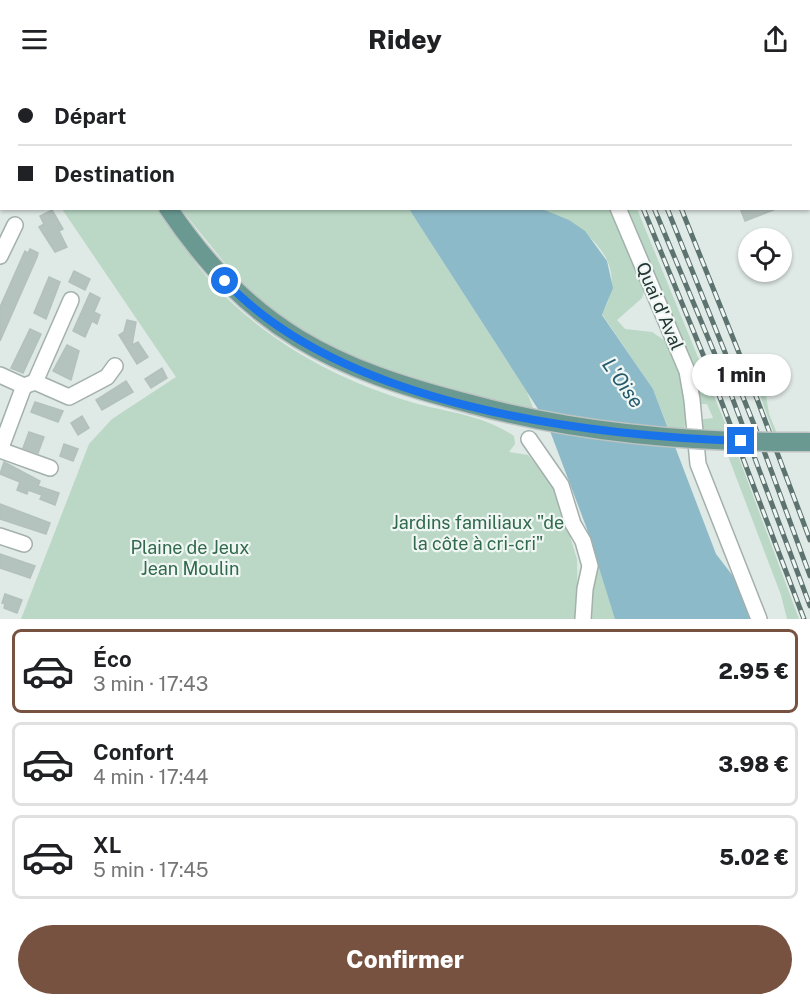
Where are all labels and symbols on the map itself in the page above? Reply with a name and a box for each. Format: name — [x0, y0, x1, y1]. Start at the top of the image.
street label: Quai d'Aval — [632, 259, 688, 353]
route start — [211, 267, 238, 294]
water label: L'Oise — [597, 353, 649, 413]
callout: 1 min — [692, 354, 790, 396]
route end — [727, 427, 754, 454]
park label: Jardins familiaux "de la côte à cri-cri" — [392, 512, 564, 554]
park label: Plaine de Jeux Jean Moulin — [131, 537, 249, 579]

